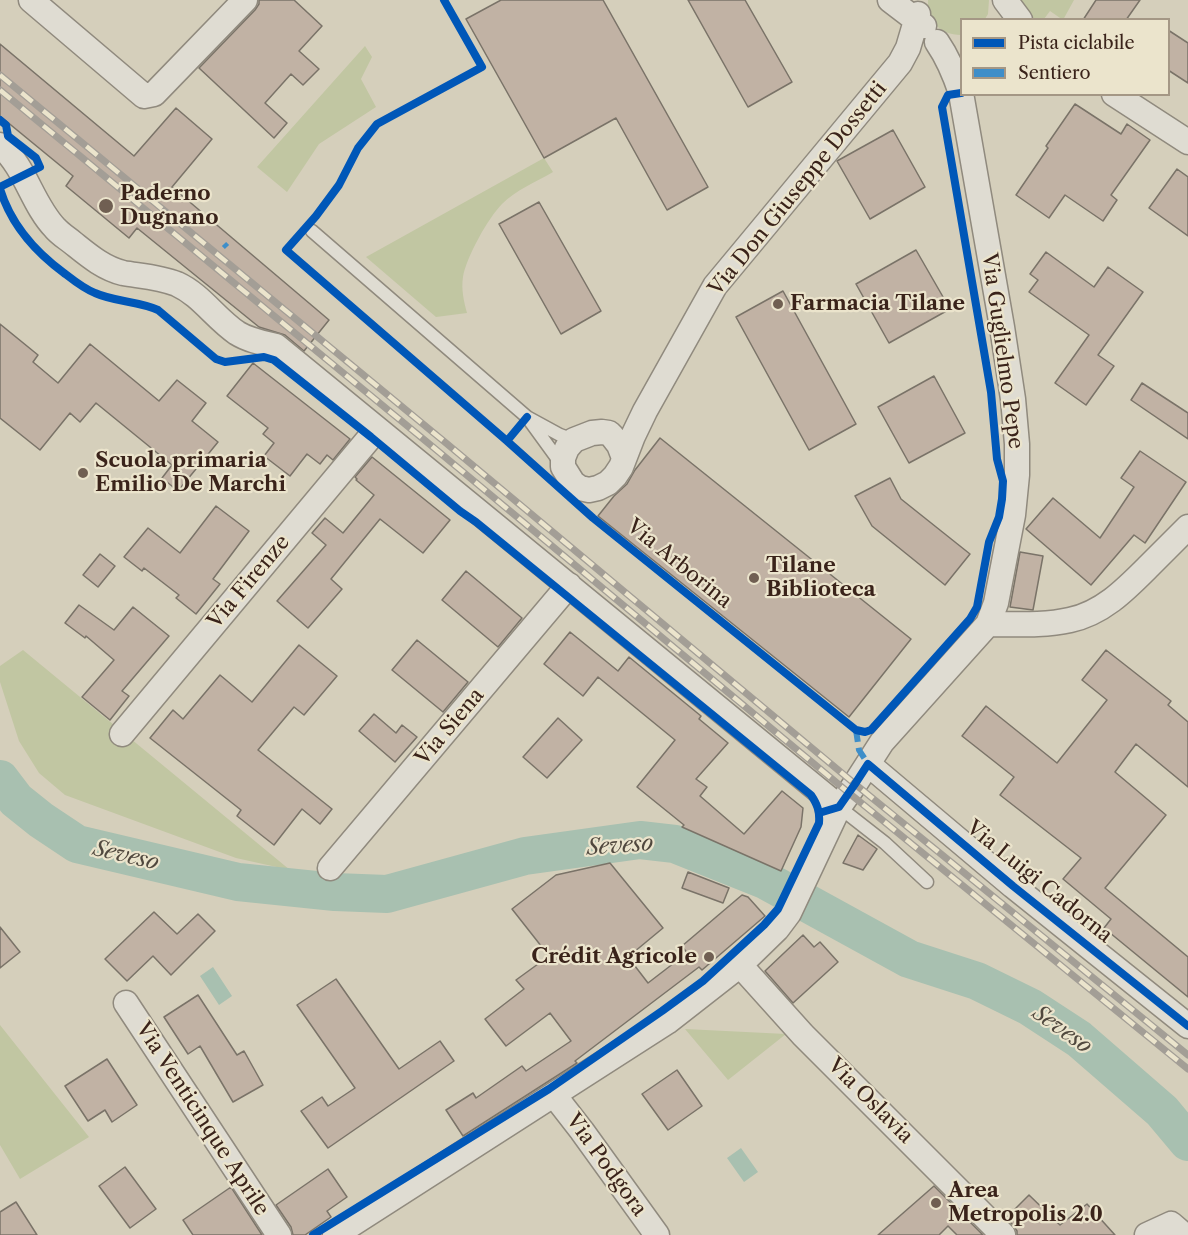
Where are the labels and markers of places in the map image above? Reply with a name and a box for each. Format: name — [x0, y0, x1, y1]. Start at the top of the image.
place label: Paderno Dugnano — [120, 181, 219, 231]
marker: Paderno Dugnano — [97, 197, 115, 215]
place label: Farmacia Tilane — [790, 291, 965, 317]
marker: Farmacia Tilane — [771, 297, 785, 311]
place label: Scuola primaria Emilio De Marchi — [95, 448, 286, 498]
marker: Scuola primaria Emilio De Marchi — [76, 466, 90, 480]
place label: Tilane Biblioteca — [766, 553, 876, 603]
marker: Tilane Biblioteca — [747, 571, 761, 585]
place label: Crédit Agricole — [531, 944, 697, 970]
marker: Crédit Agricole — [702, 950, 716, 964]
place label: Area Metropolis 2.0 — [948, 1178, 1103, 1228]
marker: Area Metropolis 2.0 — [929, 1196, 943, 1210]

